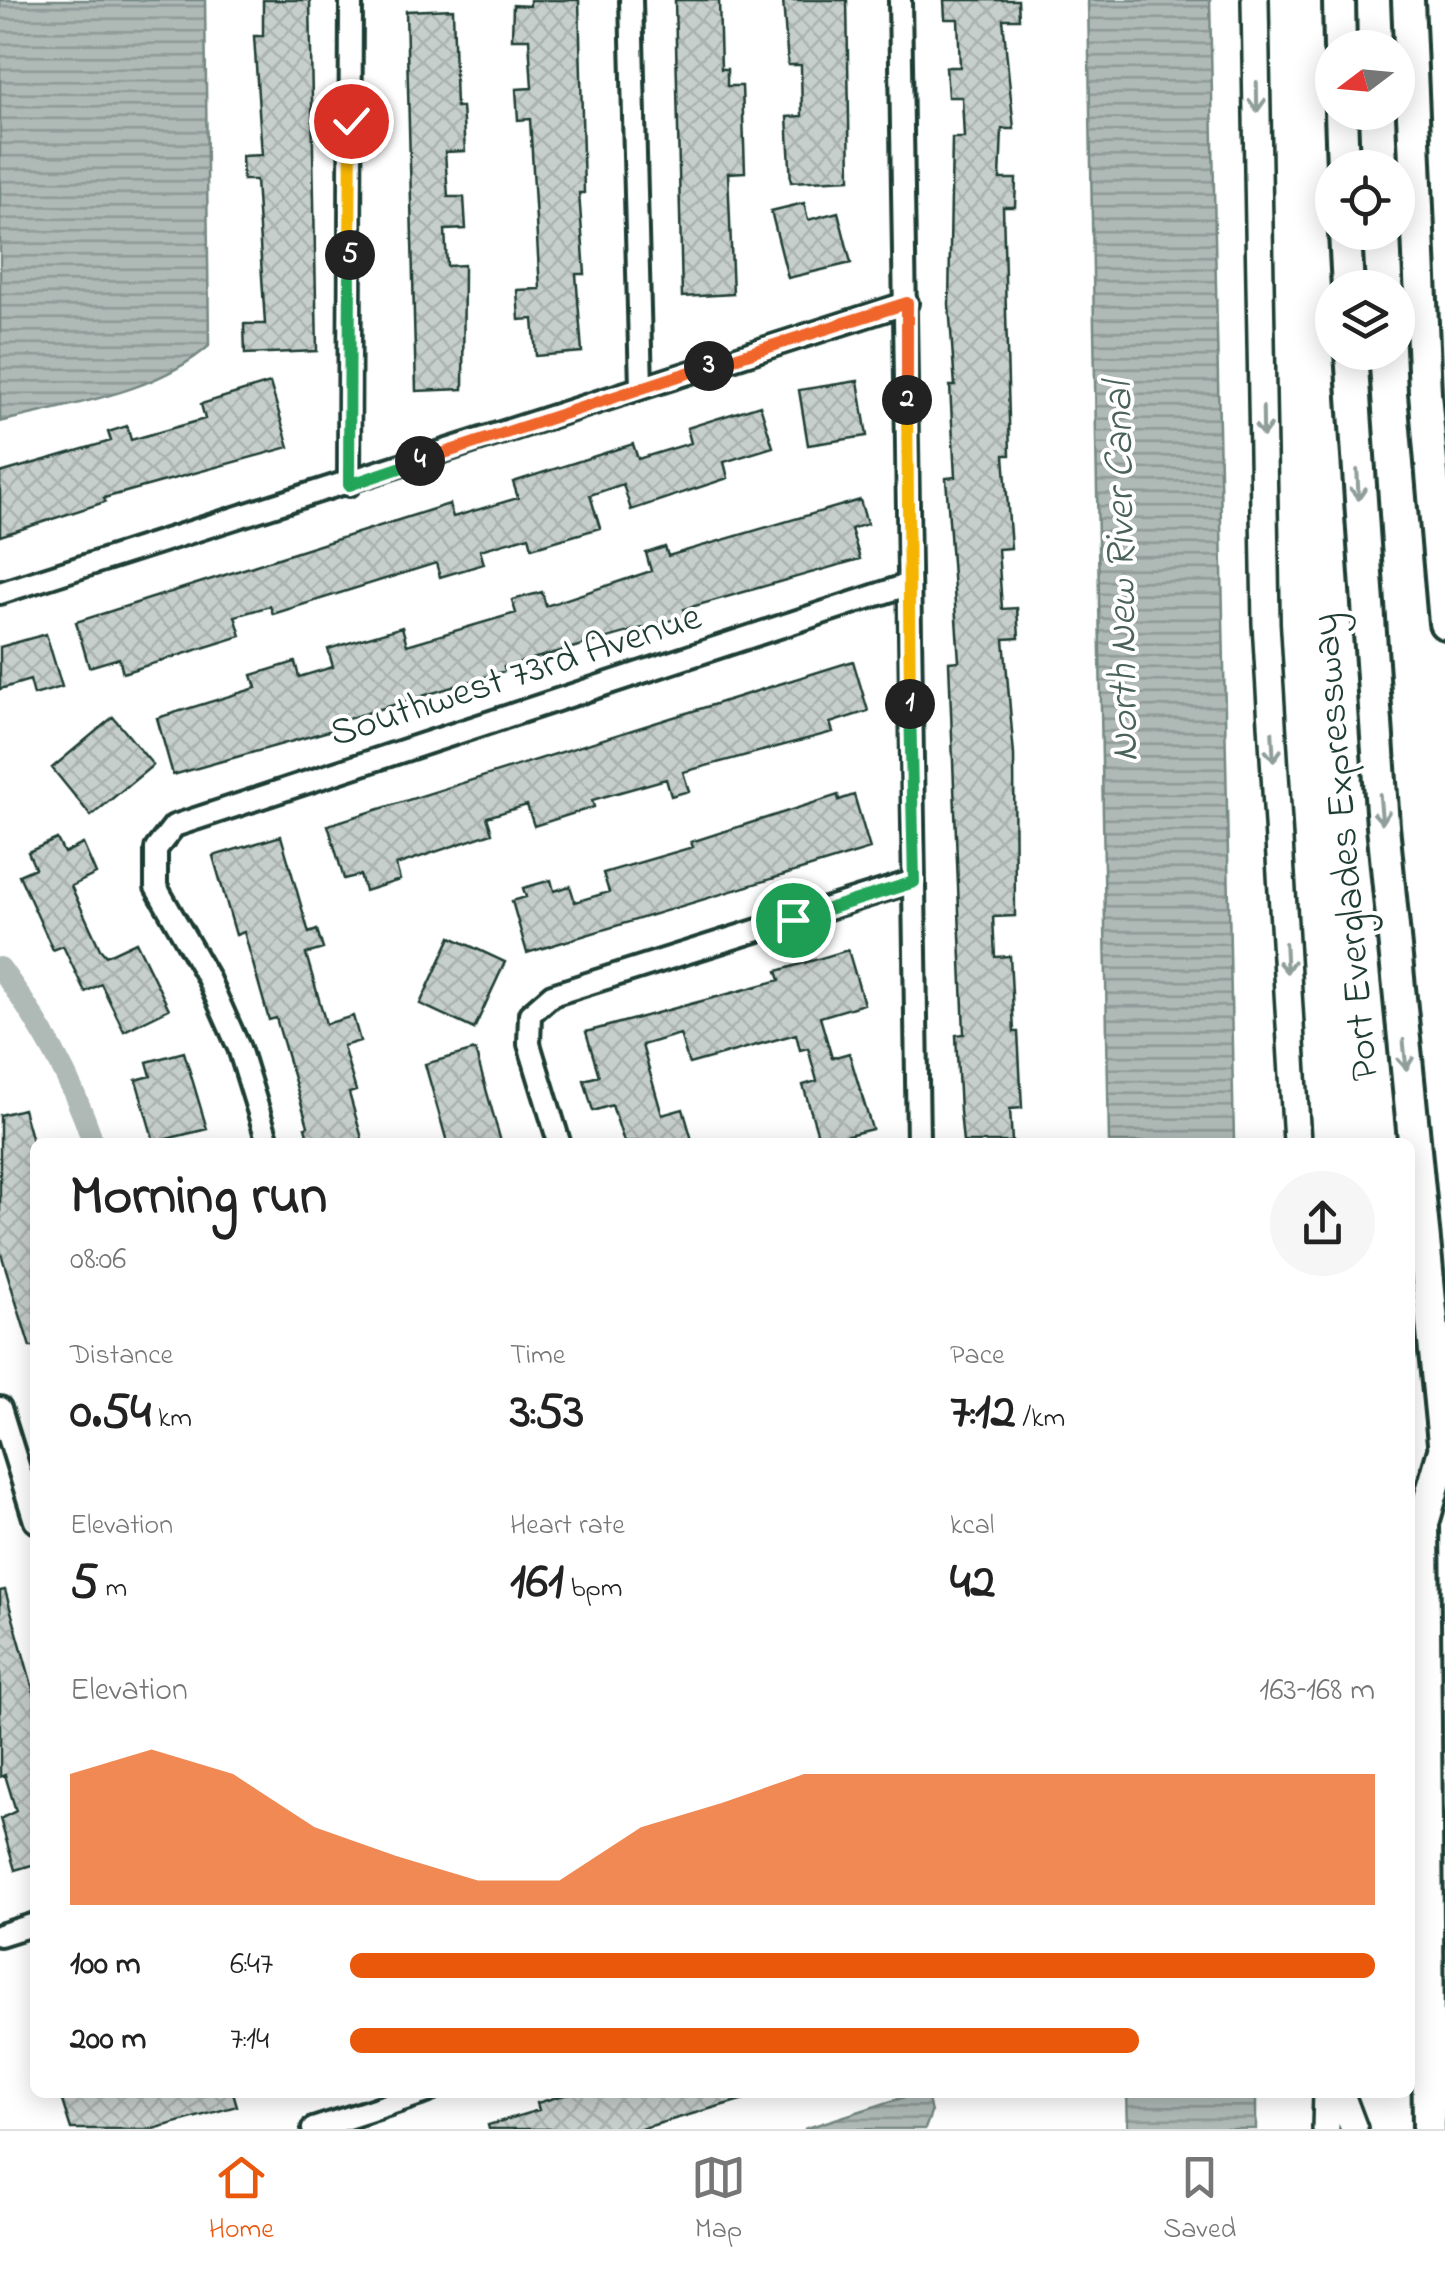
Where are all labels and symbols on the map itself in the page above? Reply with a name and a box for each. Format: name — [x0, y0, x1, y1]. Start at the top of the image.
north arrow — [1315, 30, 1415, 130]
pin — [309, 79, 394, 164]
one-way arrow — [1248, 80, 1266, 113]
pin: 5 — [325, 230, 375, 280]
pin: 3 — [684, 341, 734, 391]
pin: 2 — [882, 375, 932, 425]
water label: North New River Canal — [1089, 377, 1157, 762]
one-way arrow — [1253, 406, 1272, 438]
pin: 4 — [395, 436, 445, 486]
one-way arrow — [1349, 468, 1368, 500]
street label: Southwest 73rd Avenue — [323, 589, 709, 765]
street label: Port Everglades Expressway — [1297, 611, 1397, 1083]
pin: 1 — [885, 679, 935, 729]
one-way arrow — [1264, 731, 1283, 763]
one-way arrow — [1372, 792, 1391, 824]
pin — [751, 878, 836, 963]
one-way arrow — [1277, 942, 1296, 974]
one-way arrow — [1396, 1038, 1415, 1070]

